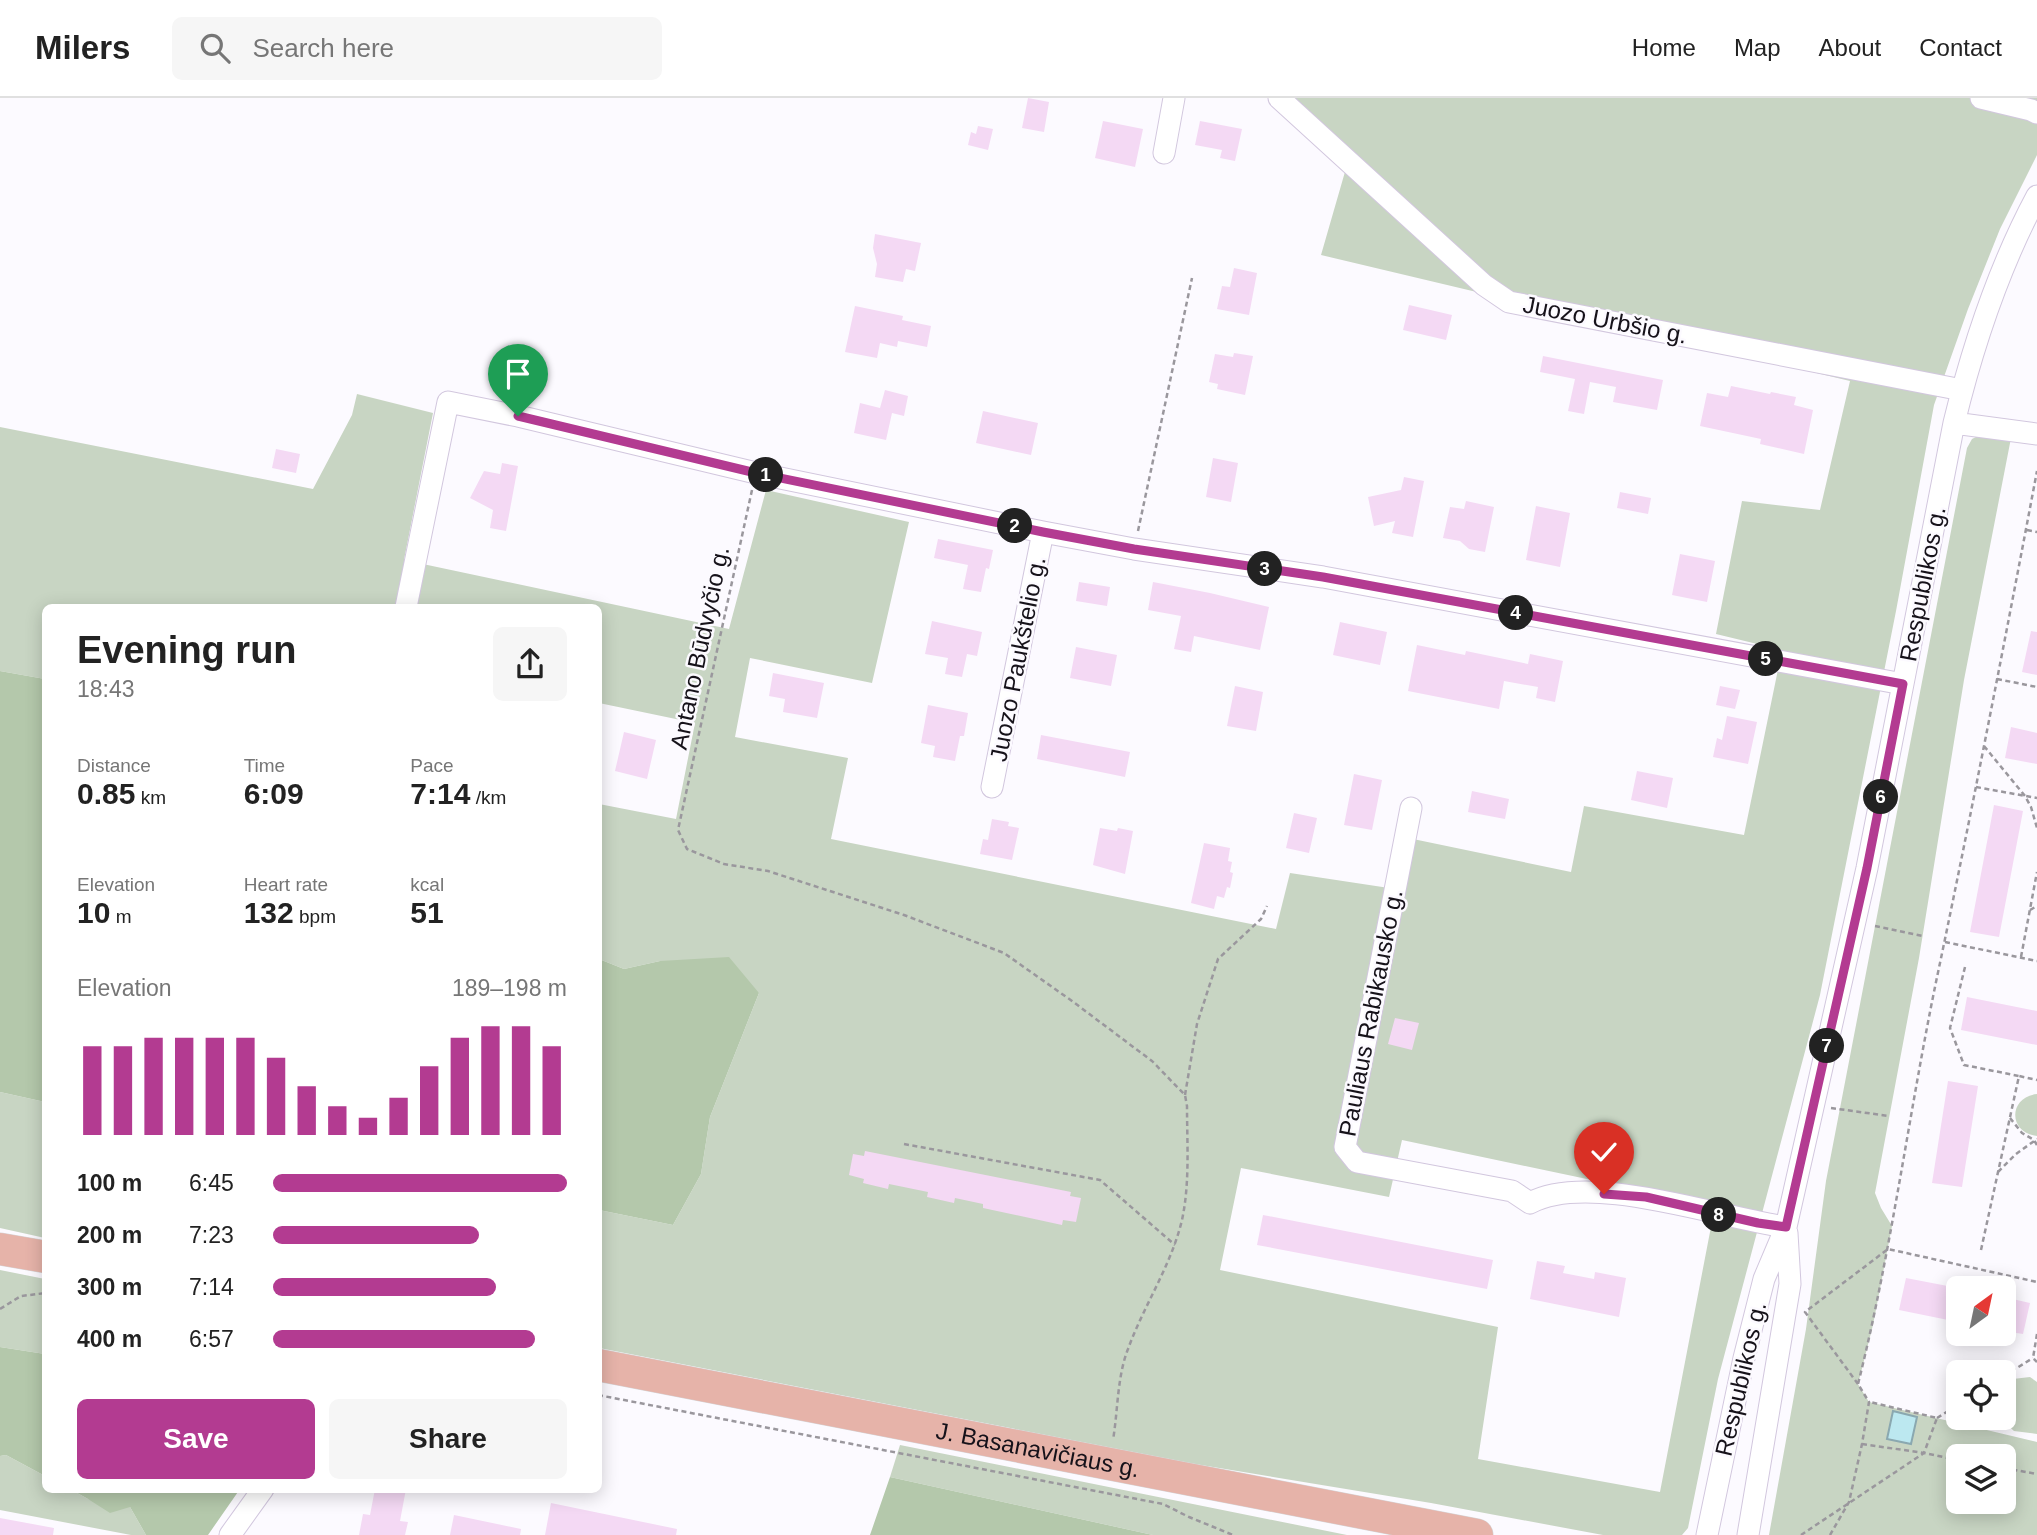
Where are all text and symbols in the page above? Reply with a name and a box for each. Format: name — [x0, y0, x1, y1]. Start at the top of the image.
search box — [172, 17, 662, 80]
text: Milers — [35, 29, 130, 66]
icon: search — [196, 29, 234, 67]
text: Search here — [252, 33, 394, 63]
text: Home — [1632, 34, 1696, 61]
text: Map — [1734, 34, 1781, 61]
text: About — [1819, 34, 1881, 61]
text: Contact — [1919, 34, 2002, 61]
street label: Juozo Urbšio g. — [1521, 290, 1690, 349]
pin — [488, 344, 548, 416]
icon: arrive — [499, 355, 537, 393]
pin: 1 — [748, 458, 784, 492]
text: 1 — [760, 464, 771, 485]
street label: Respublikos g. — [1894, 504, 1951, 664]
pin: 2 — [998, 508, 1032, 544]
text: 2 — [1009, 515, 1020, 536]
street label: Antano Būdvyčio g. — [665, 544, 734, 752]
pin: 3 — [1248, 552, 1282, 587]
street label: Juozo Paukštelio g. — [984, 554, 1051, 764]
text: 3 — [1259, 558, 1270, 579]
pin: 4 — [1498, 596, 1534, 630]
text: 4 — [1510, 602, 1521, 623]
button: share — [493, 627, 567, 701]
text: Evening run — [77, 629, 297, 671]
pin: 5 — [1748, 642, 1784, 676]
text: 5 — [1760, 648, 1771, 669]
text: 18:43 — [77, 676, 135, 702]
text: Distance — [77, 755, 151, 776]
text: Time — [244, 755, 285, 776]
text: Pace — [410, 755, 454, 776]
text: 0.85 — [77, 777, 135, 810]
text: 6:09 — [244, 777, 304, 810]
text: 7:14 — [410, 777, 470, 810]
pin: 6 — [1864, 780, 1898, 814]
text: 6 — [1875, 786, 1886, 807]
text: km — [135, 787, 166, 808]
text: /km — [470, 787, 506, 808]
text: Elevation — [77, 874, 155, 895]
text: Heart rate — [244, 874, 328, 895]
text: kcal — [410, 874, 444, 895]
street label: Pauliaus Rabikausko g. — [1333, 887, 1408, 1139]
text: 10 — [77, 896, 110, 929]
text: 132 — [244, 896, 294, 929]
text: 51 — [410, 896, 444, 929]
text: m — [110, 906, 131, 927]
text: bpm — [294, 906, 336, 927]
text: Elevation — [77, 975, 172, 1001]
text: 189–198 m — [452, 975, 567, 1001]
pin: 7 — [1810, 1028, 1844, 1063]
text: 7 — [1821, 1035, 1832, 1056]
pin — [1574, 1122, 1634, 1194]
icon: check — [1585, 1133, 1623, 1171]
text: 100 m — [77, 1170, 142, 1196]
text: 6:45 — [189, 1170, 234, 1196]
pin: 8 — [1702, 1198, 1736, 1232]
text: 8 — [1713, 1204, 1724, 1225]
text: 200 m — [77, 1222, 142, 1248]
text: 7:23 — [189, 1222, 234, 1248]
text: 300 m — [77, 1274, 142, 1300]
text: 7:14 — [189, 1274, 234, 1300]
north arrow — [1946, 1276, 2016, 1346]
map controls — [1946, 1276, 2016, 1514]
street label: Respublikos g. — [1710, 1299, 1771, 1459]
text: 400 m — [77, 1326, 142, 1352]
text: 6:57 — [189, 1326, 234, 1352]
button: locate — [1946, 1360, 2016, 1430]
button: Save — [77, 1399, 315, 1479]
button: Share — [329, 1399, 567, 1479]
street label: J. Basanavičiaus g. — [934, 1417, 1142, 1482]
button: layers — [1946, 1444, 2016, 1514]

